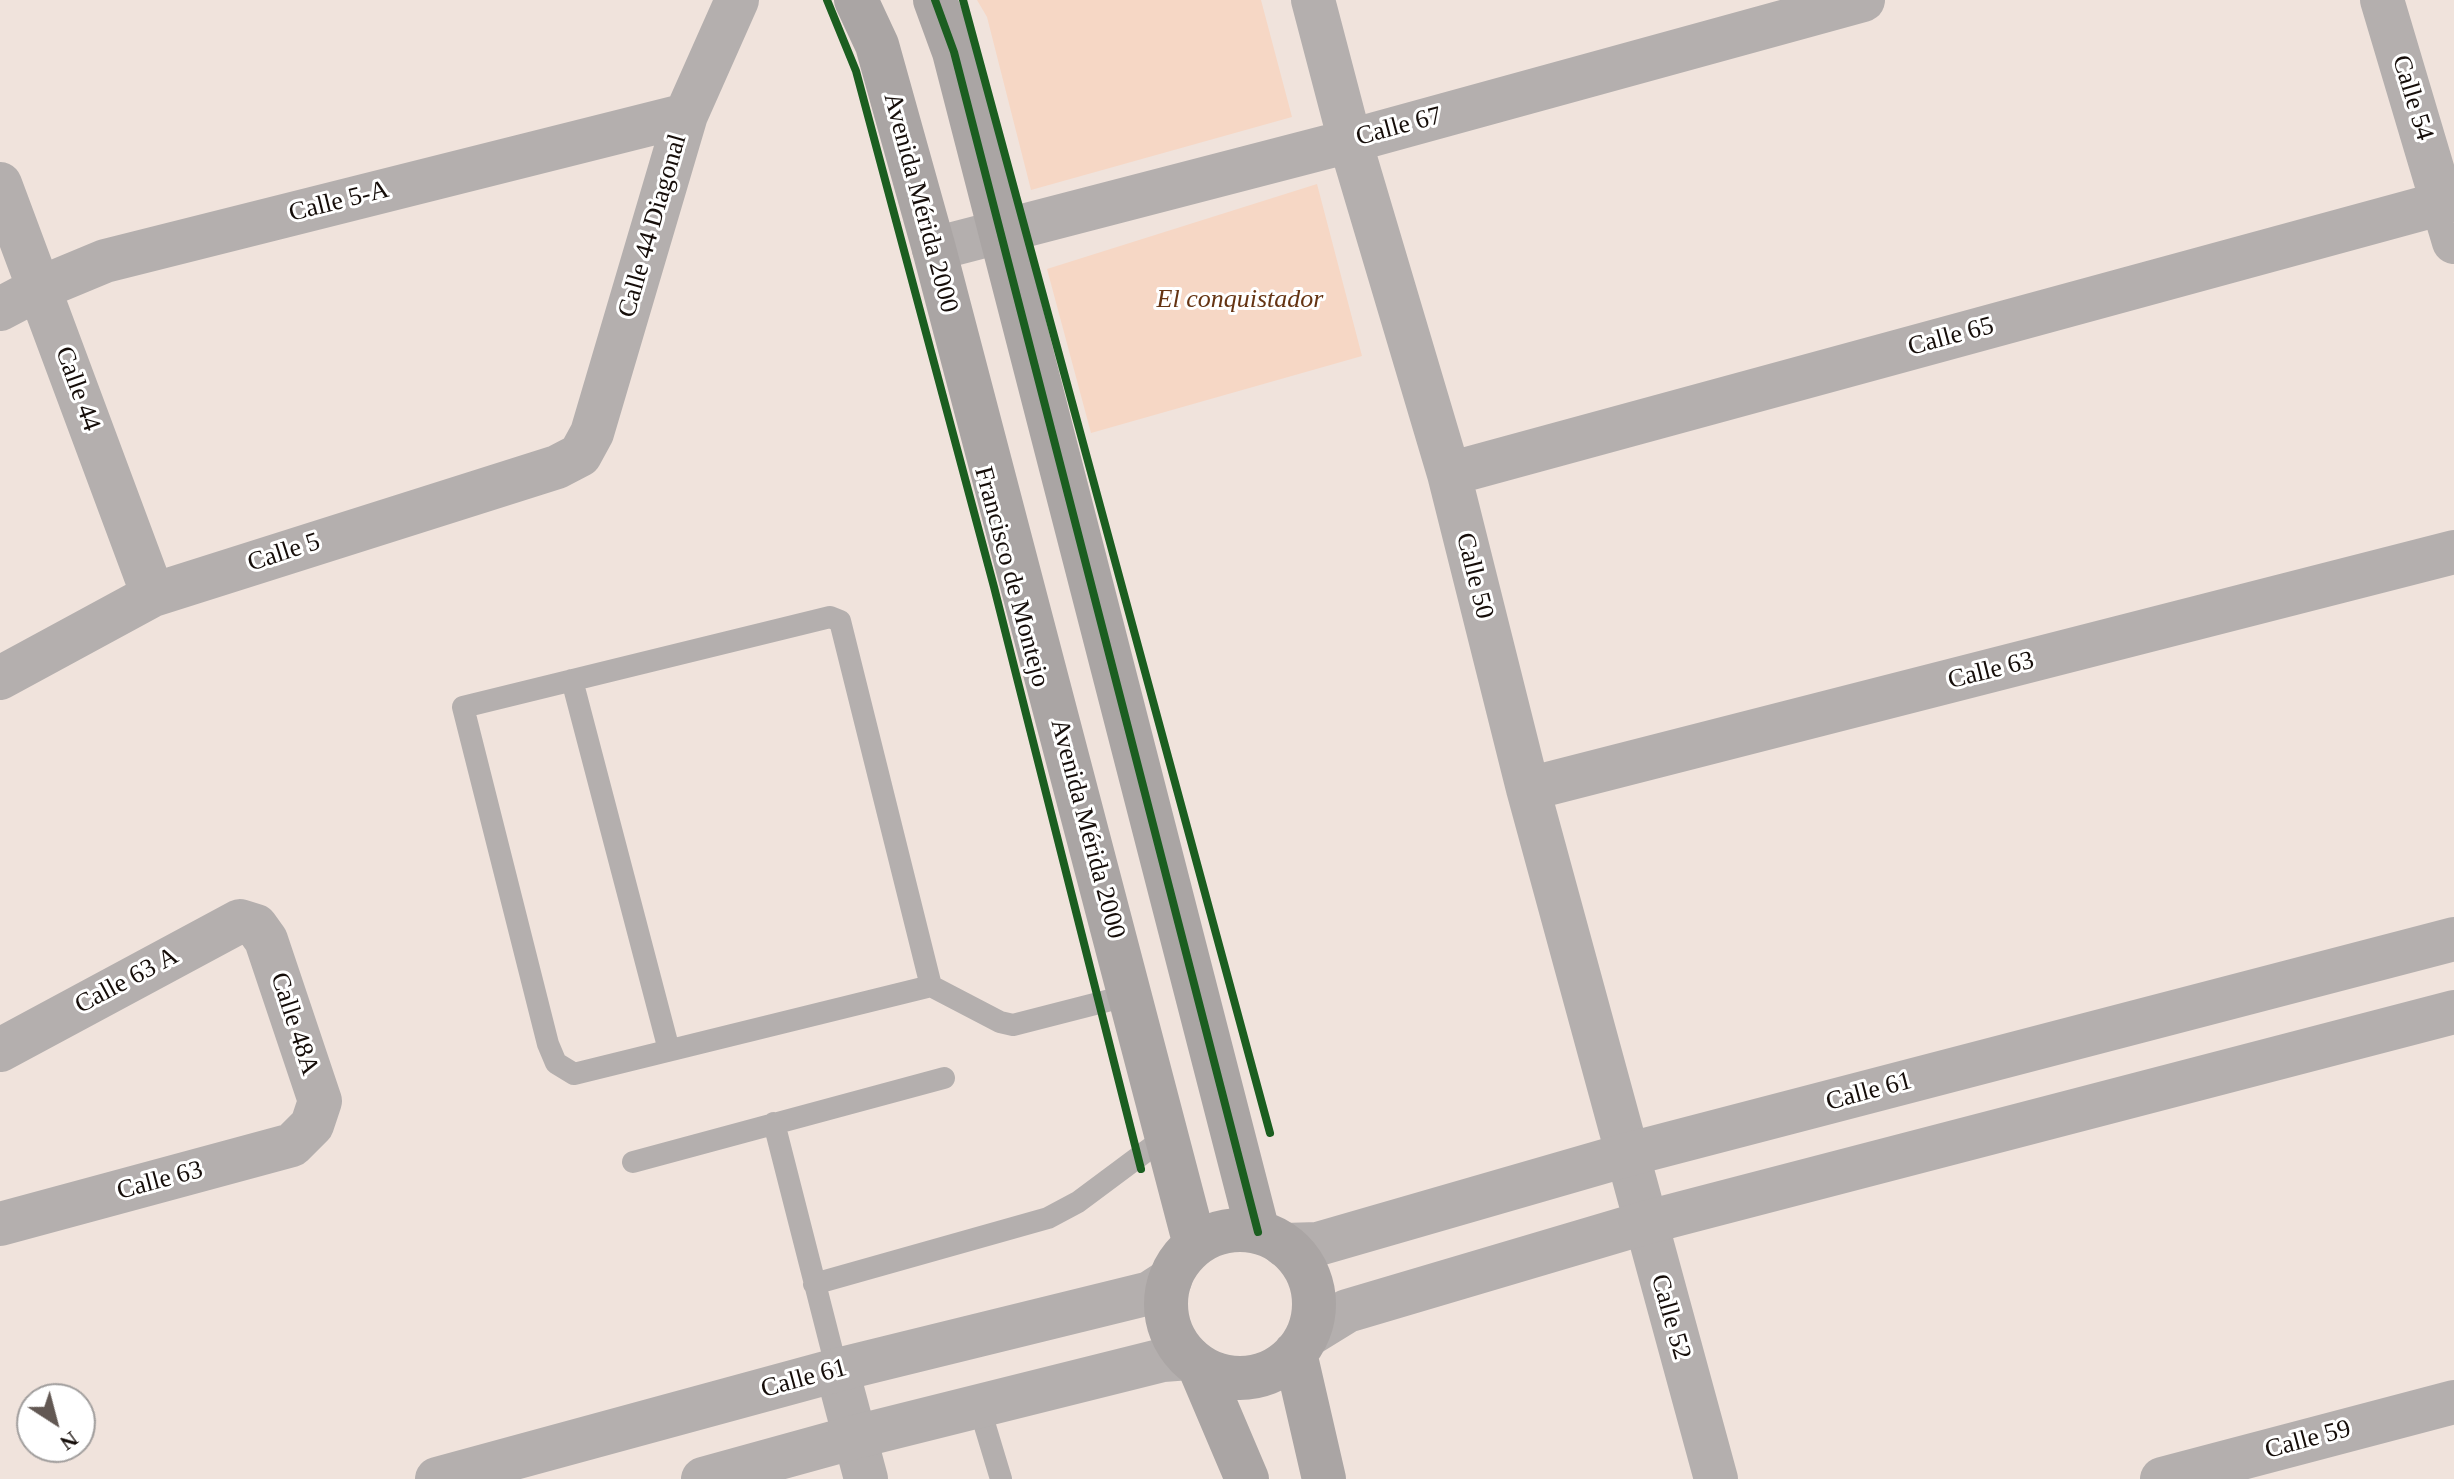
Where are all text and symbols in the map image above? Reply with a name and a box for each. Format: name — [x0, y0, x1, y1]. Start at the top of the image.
street label: Calle 54 — [2384, 52, 2440, 144]
street label: Avenida Mérida 2000 — [876, 90, 964, 316]
street label: Calle 67 — [1353, 101, 1445, 153]
street label: Calle 44 Diagonal — [612, 131, 694, 321]
street label: Calle 5-A — [286, 175, 392, 229]
park label: El conquistador — [1157, 284, 1323, 316]
street label: Calle 65 — [1905, 311, 1997, 363]
street label: Calle 44 — [47, 343, 107, 435]
street label: Francisco de Montejo — [967, 463, 1055, 691]
street label: Calle 5 — [244, 527, 324, 579]
street label: Calle 50 — [1448, 530, 1500, 622]
street label: Calle 63 — [1945, 645, 2037, 697]
street label: Avenida Mérida 2000 — [1043, 716, 1131, 942]
street label: Calle 63 A — [70, 941, 184, 1021]
street label: Calle 48A — [263, 969, 325, 1079]
street label: Calle 61 — [1823, 1066, 1915, 1118]
street label: Calle 63 — [114, 1155, 206, 1207]
street label: Calle 52 — [1643, 1271, 1697, 1363]
street label: Calle 61 — [758, 1353, 850, 1405]
north arrow — [16, 1383, 96, 1463]
street label: Calle 59 — [2262, 1414, 2354, 1466]
text: N — [55, 1426, 83, 1456]

